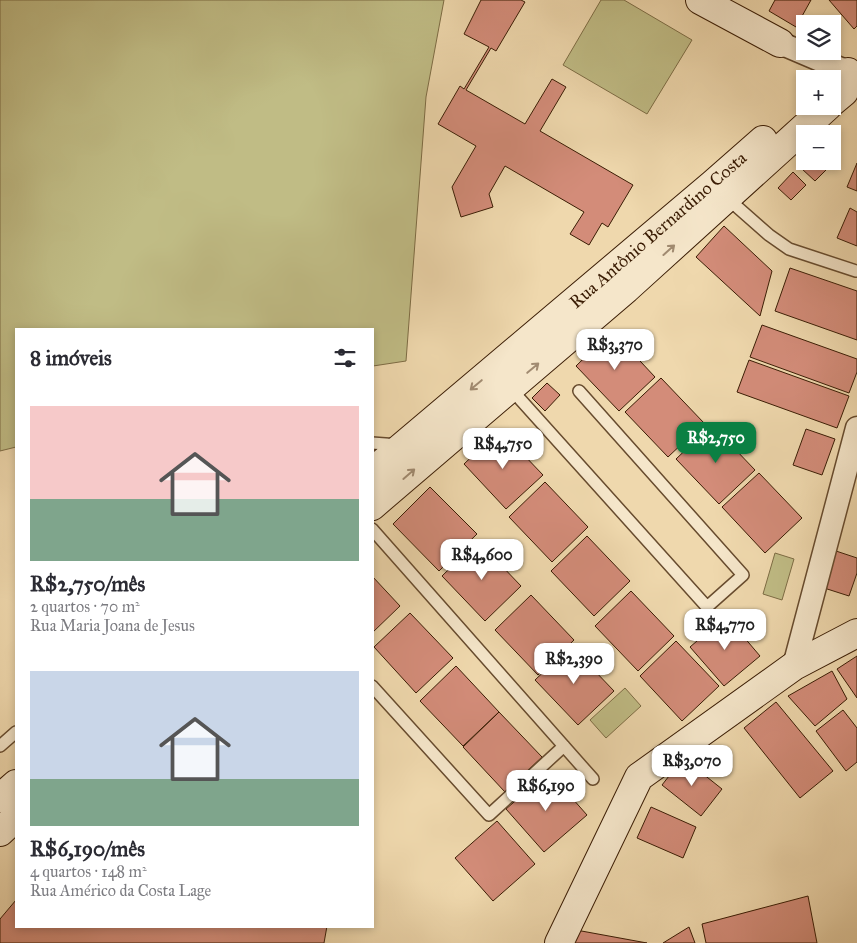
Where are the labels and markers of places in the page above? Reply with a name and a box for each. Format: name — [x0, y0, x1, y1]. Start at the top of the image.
pin: R$3,370 — [569, 328, 661, 371]
pin: R$2,750 — [670, 422, 762, 464]
pin: R$4,750 — [457, 428, 549, 470]
pin: R$4,600 — [436, 538, 528, 581]
pin: R$4,770 — [679, 608, 771, 651]
pin: R$2,390 — [528, 642, 620, 685]
pin: R$3,070 — [646, 744, 738, 787]
pin: R$6,190 — [500, 770, 592, 812]

